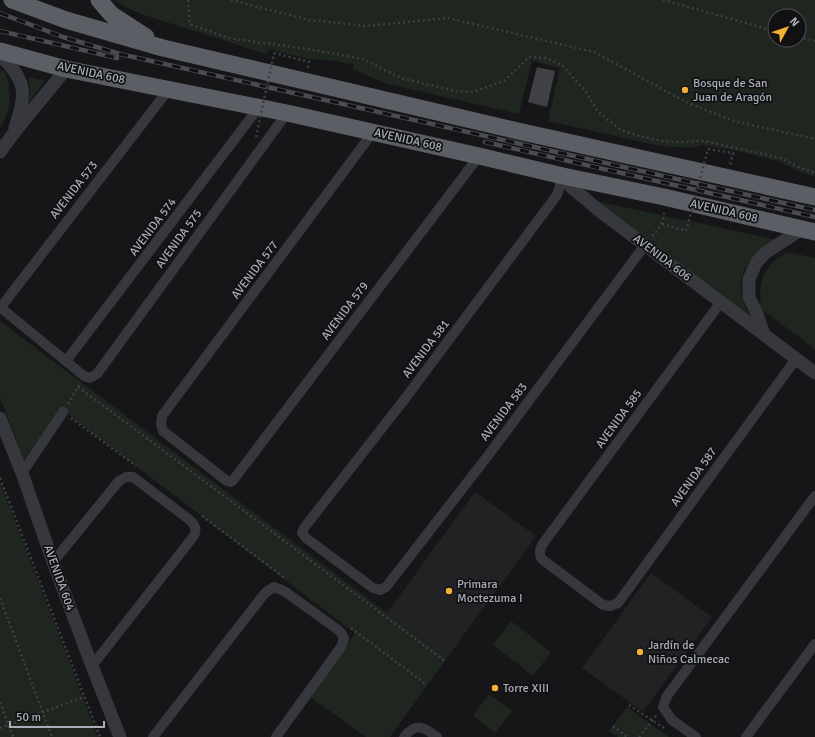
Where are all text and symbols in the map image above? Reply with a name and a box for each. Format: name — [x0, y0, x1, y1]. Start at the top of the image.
north arrow — [767, 8, 807, 48]
text: N — [787, 15, 802, 29]
street label: AVENIDA 608 — [56, 58, 126, 88]
place label: Bosque de San Juan de Aragón — [693, 76, 772, 105]
marker: Bosque de San Juan de Aragón — [680, 85, 690, 95]
street label: AVENIDA 608 — [373, 125, 443, 155]
street label: AVENIDA 573 — [47, 158, 101, 222]
street label: AVENIDA 574 — [126, 194, 180, 259]
street label: AVENIDA 608 — [689, 196, 759, 226]
street label: AVENIDA 575 — [153, 207, 205, 271]
street label: AVENIDA 606 — [630, 231, 694, 285]
street label: AVENIDA 577 — [228, 238, 282, 302]
street label: AVENIDA 579 — [318, 279, 372, 343]
street label: AVENIDA 581 — [399, 317, 453, 381]
street label: AVENIDA 583 — [477, 380, 531, 444]
street label: AVENIDA 585 — [593, 387, 645, 451]
street label: AVENIDA 587 — [668, 445, 720, 509]
street label: AVENIDA 604 — [40, 543, 78, 614]
place label: Primara Moctezuma I — [457, 577, 522, 606]
marker: Primara Moctezuma I — [444, 586, 454, 596]
place label: Jardín de Niños Calmecac — [648, 638, 730, 667]
marker: Jardín de Niños Calmecac — [635, 647, 645, 657]
place label: Torre XIII — [503, 681, 549, 696]
marker: Torre XIII — [490, 683, 500, 693]
scale bar — [10, 703, 104, 729]
text: 50 m — [16, 710, 41, 725]

